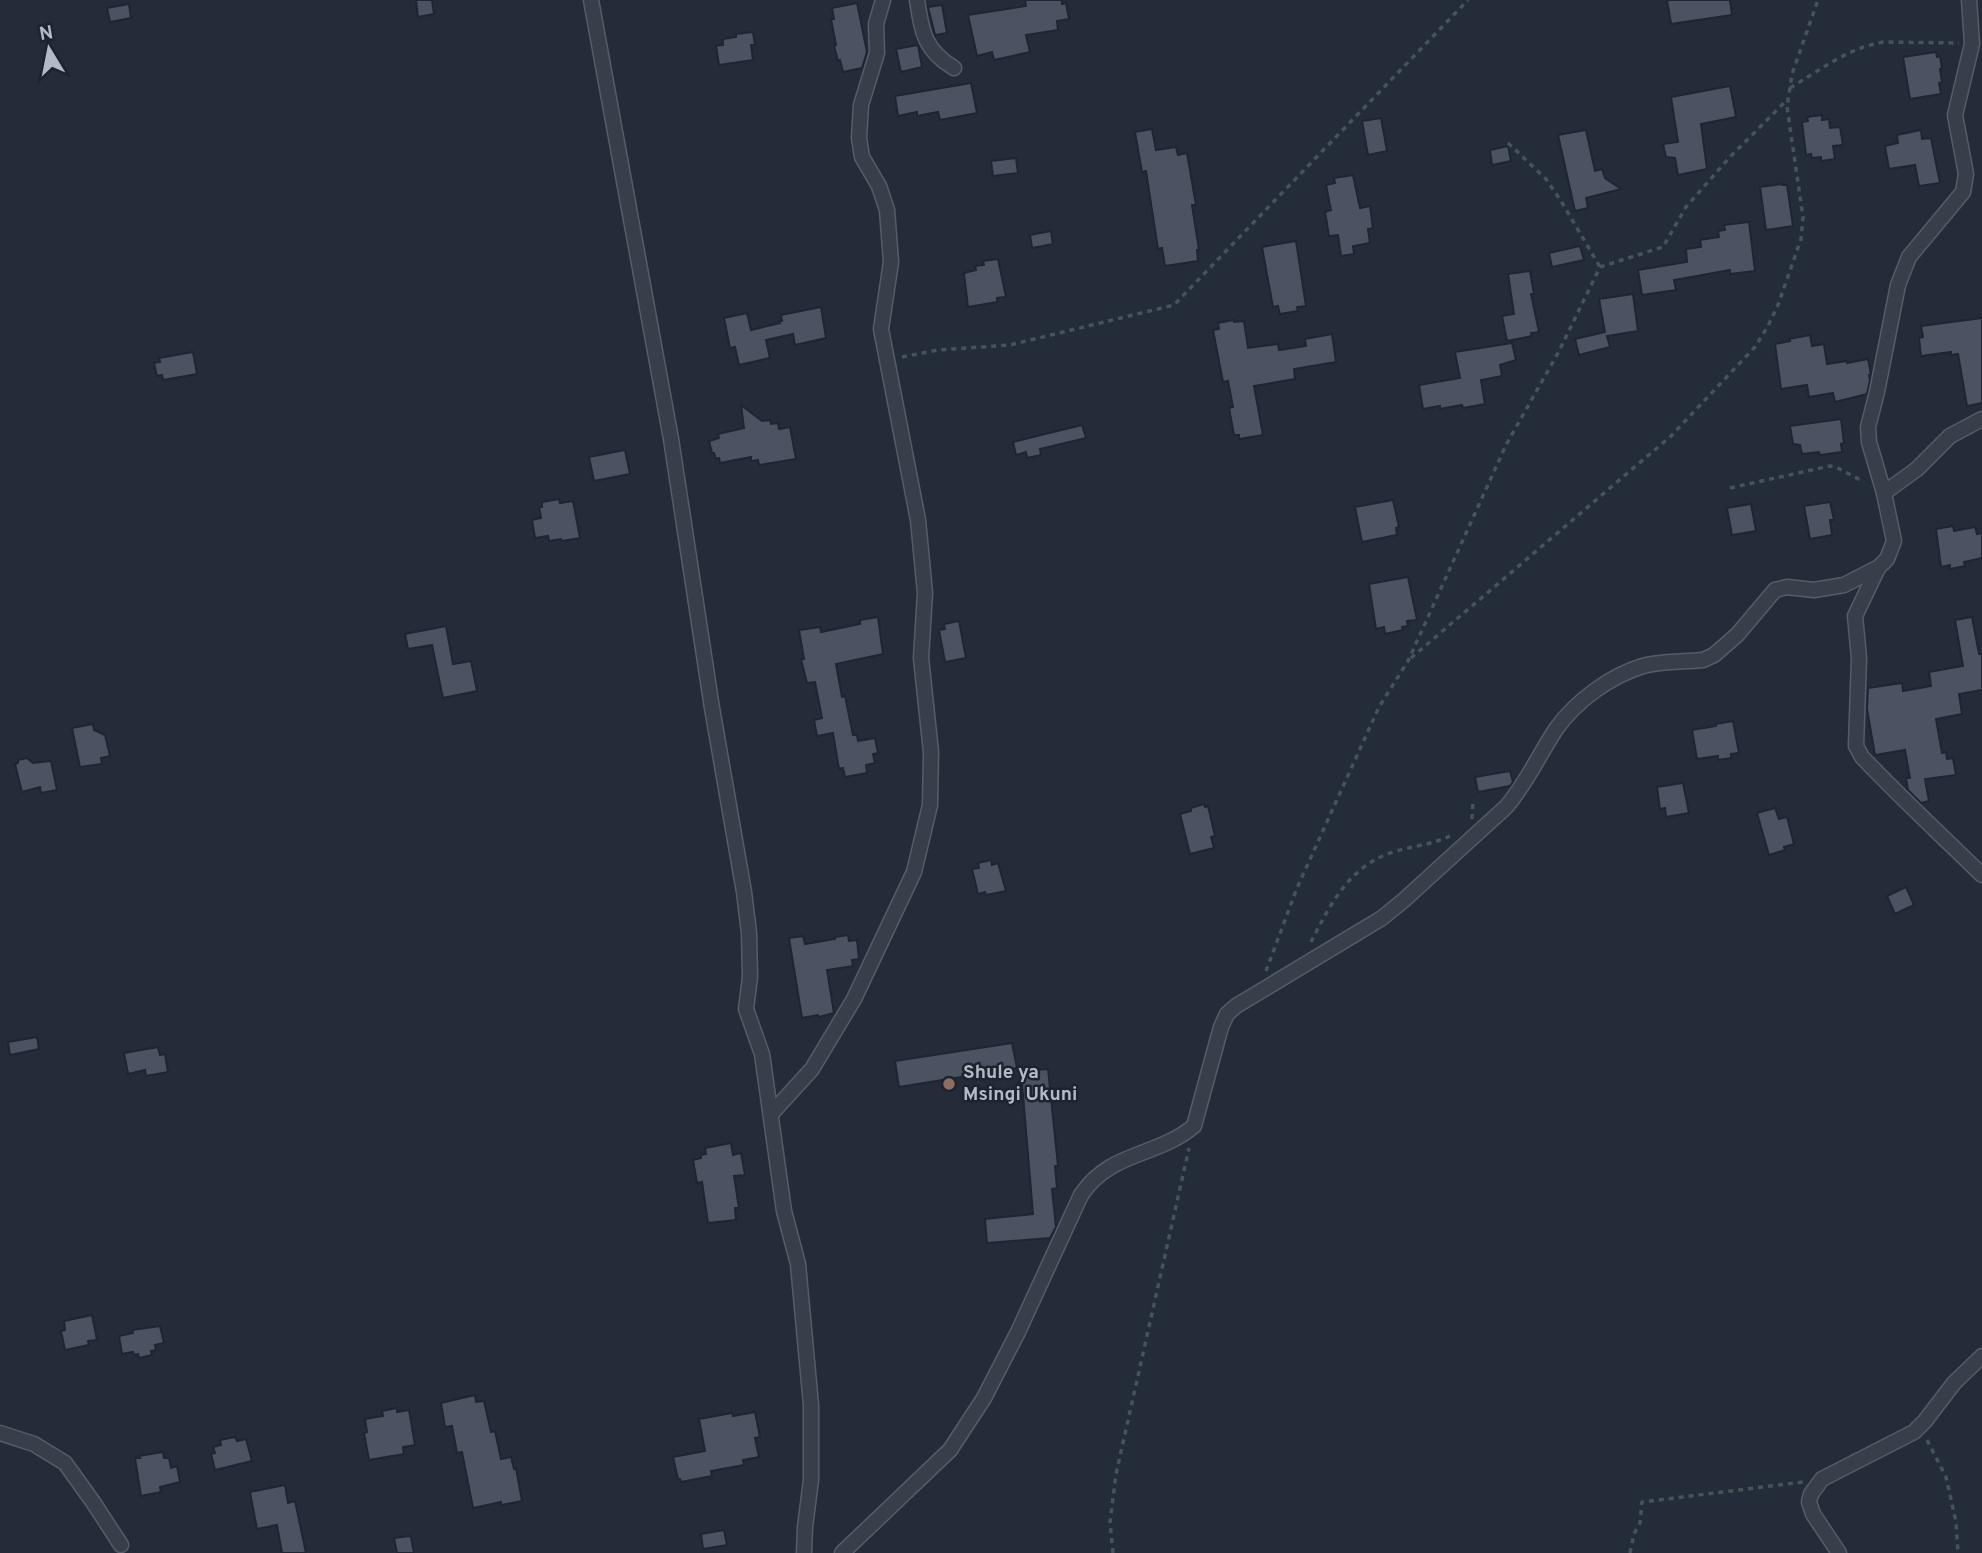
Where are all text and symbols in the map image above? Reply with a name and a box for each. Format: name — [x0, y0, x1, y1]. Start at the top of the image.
north arrow — [14, 14, 84, 84]
text: N — [38, 21, 55, 47]
place label: Shule ya Msingi Ukuni — [963, 1061, 1077, 1107]
marker: Shule ya Msingi Ukuni — [941, 1076, 957, 1092]

